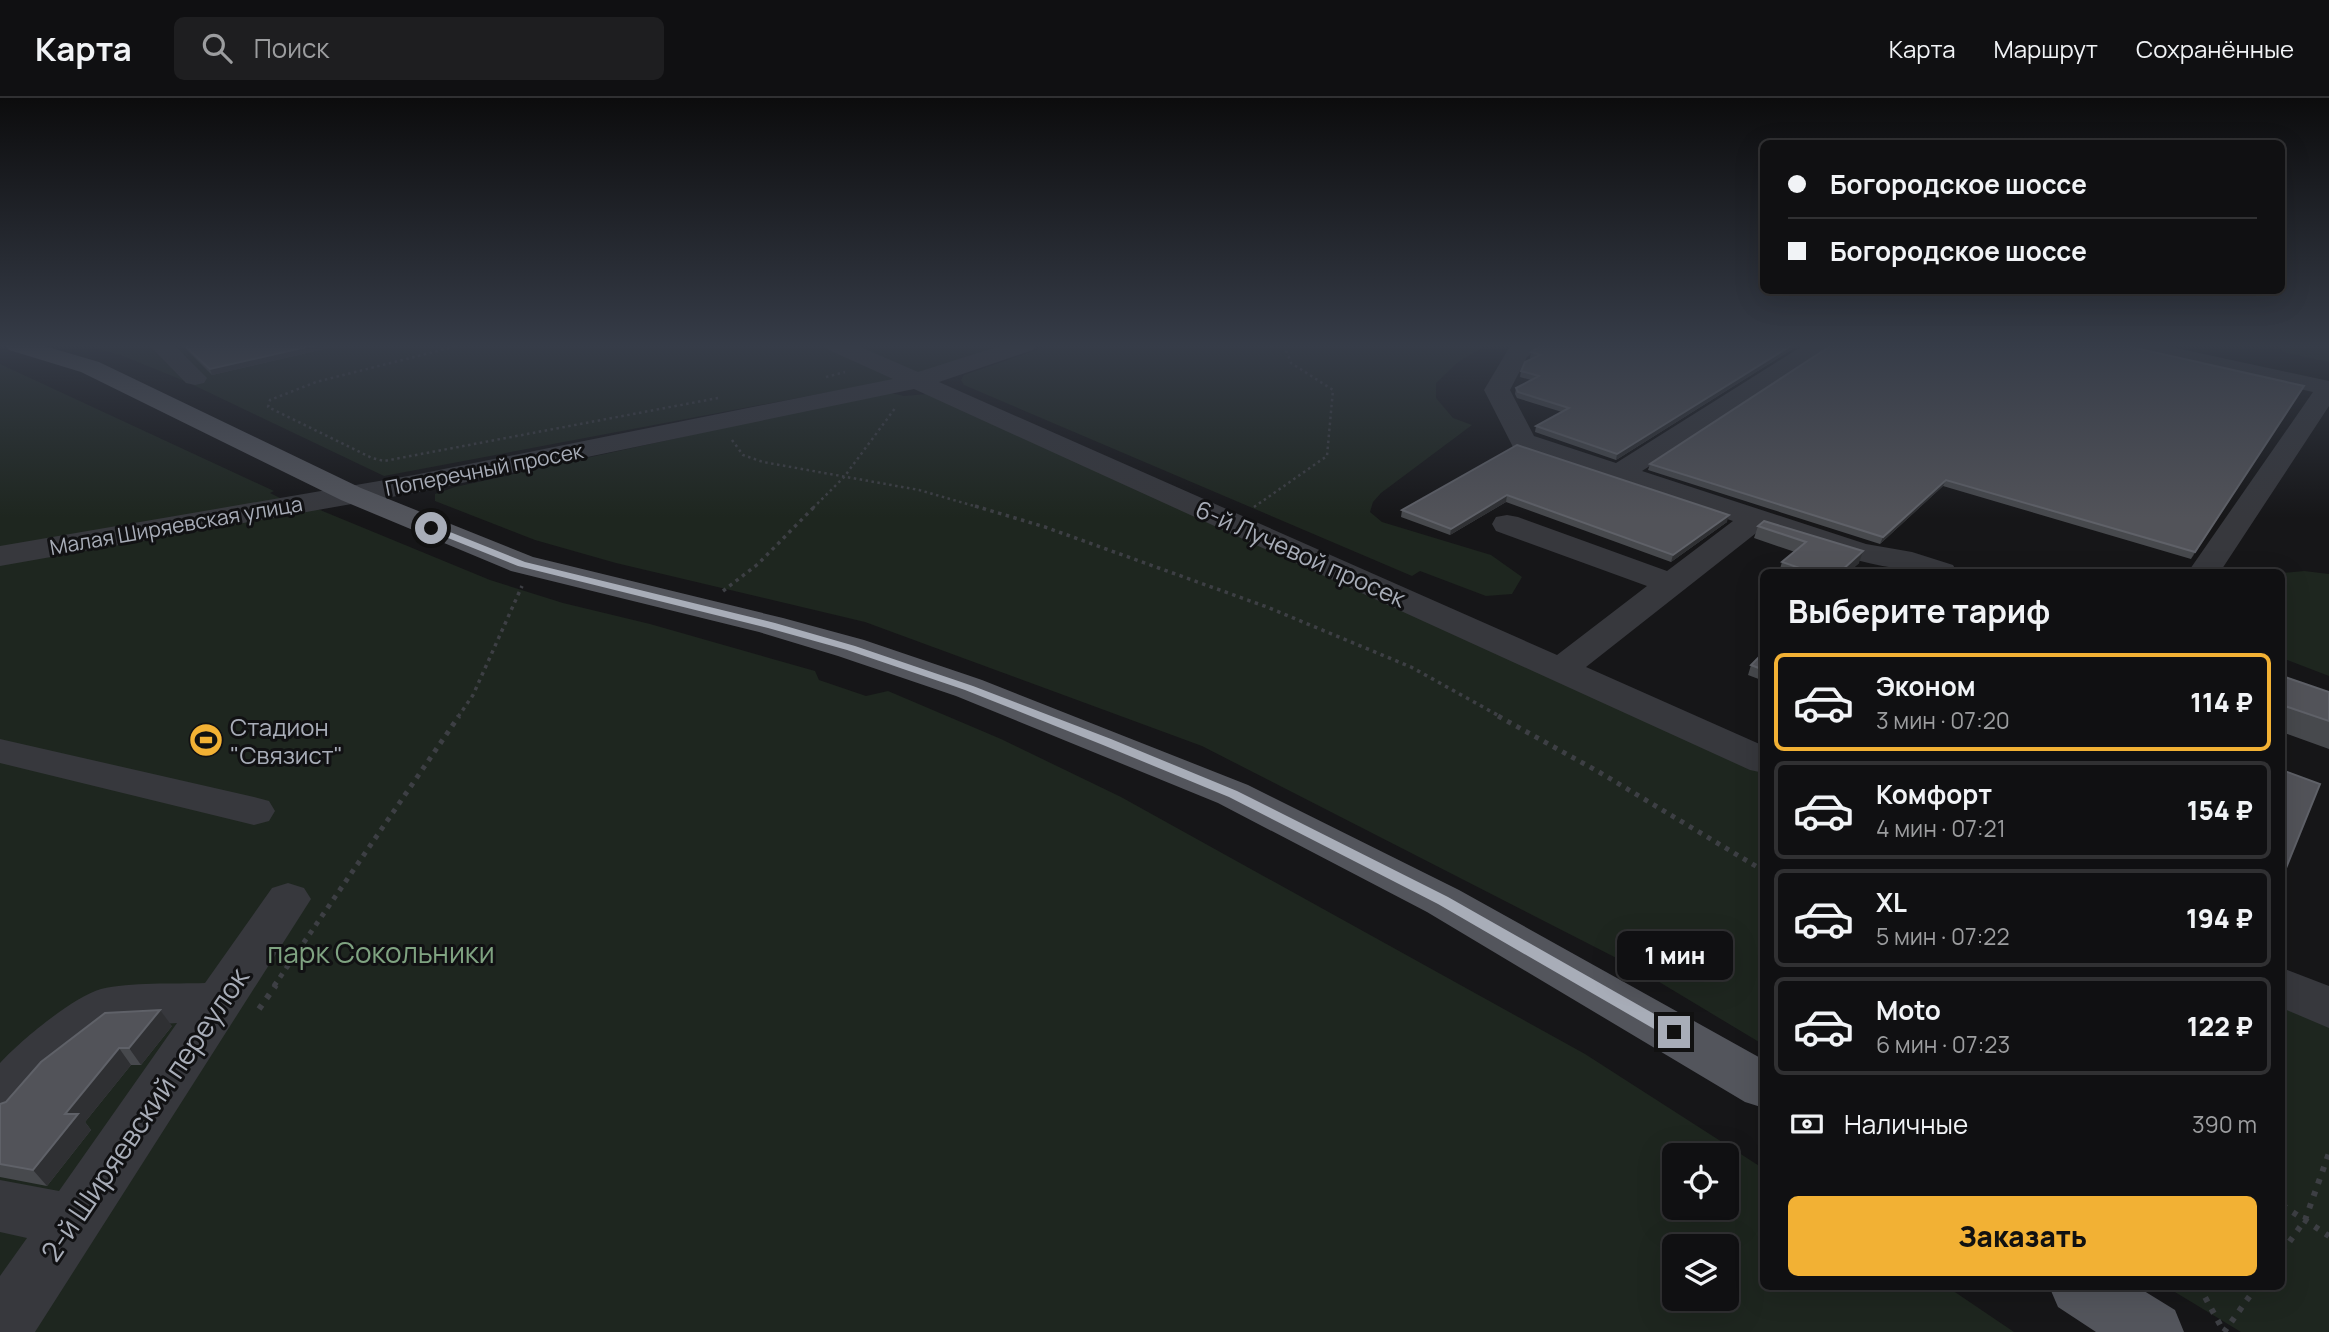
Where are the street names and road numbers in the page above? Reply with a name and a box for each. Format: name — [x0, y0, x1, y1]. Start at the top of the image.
street label: Поперечный просек — [383, 436, 586, 502]
street label: Малая Ширяевская улица — [47, 489, 305, 561]
street label: 6-й Лучевой просек — [1191, 492, 1412, 615]
street label: 2-й Ширяевский переулок — [31, 959, 257, 1268]

